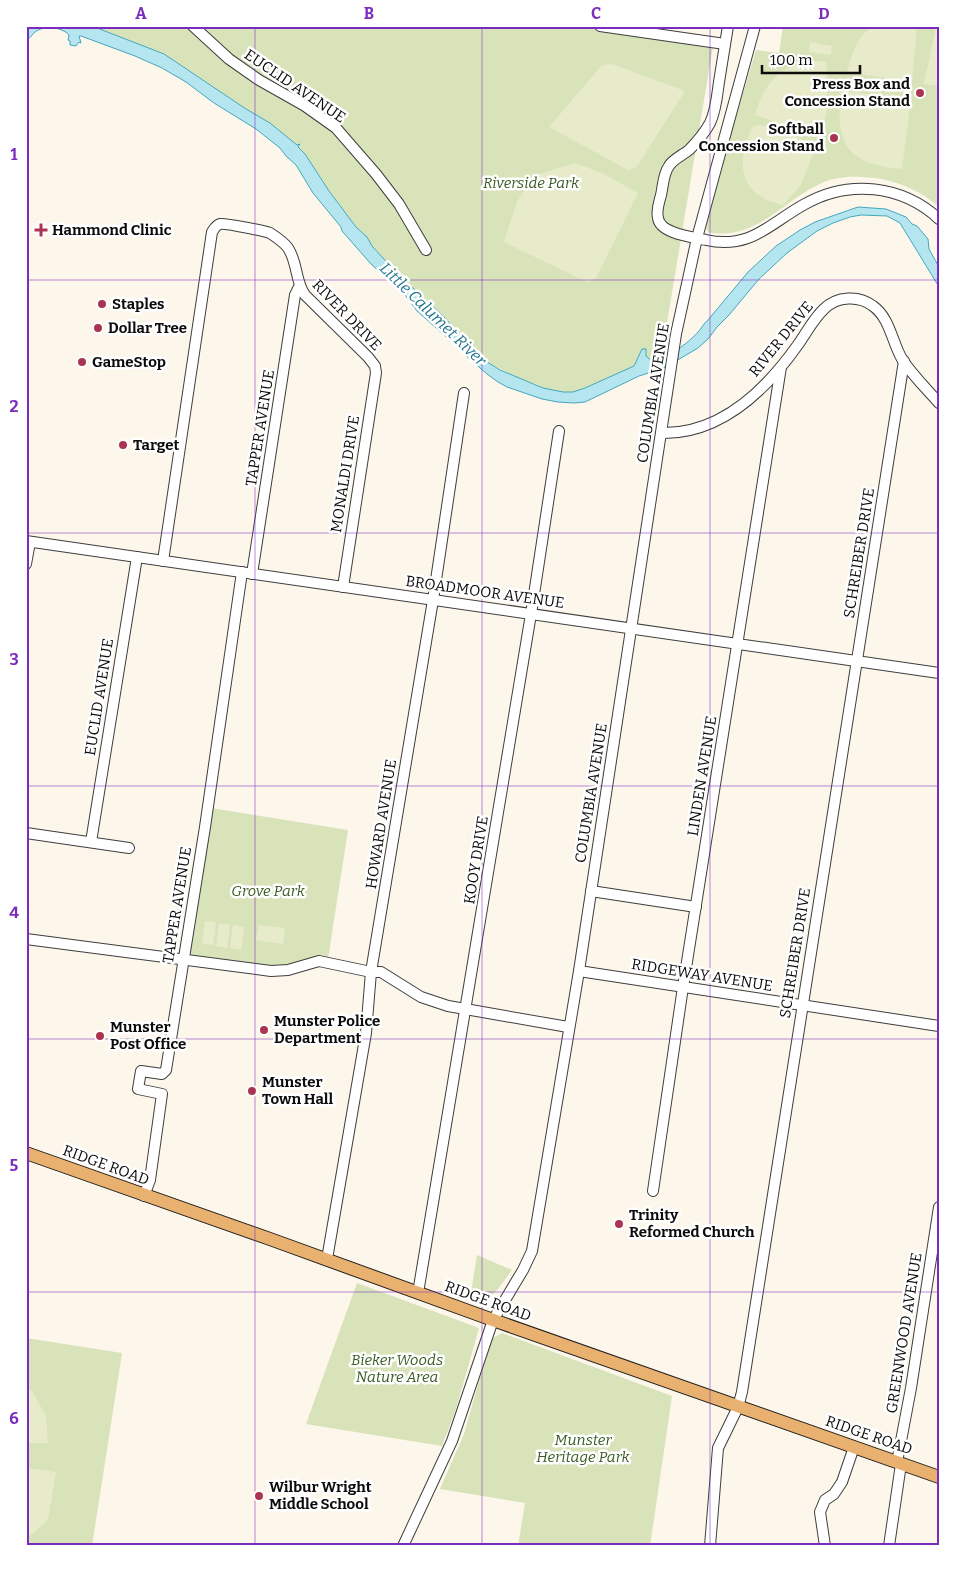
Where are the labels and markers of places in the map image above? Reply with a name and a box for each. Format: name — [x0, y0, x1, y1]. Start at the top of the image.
place label: Press Box and Concession Stand — [784, 75, 910, 110]
marker: Press Box and Concession Stand — [914, 87, 926, 99]
place label: Softball Concession Stand — [698, 120, 824, 155]
marker: Softball Concession Stand — [828, 132, 840, 144]
place label: Hammond Clinic — [52, 221, 172, 239]
marker: Hammond Clinic — [34, 223, 48, 237]
place label: Staples — [112, 295, 165, 313]
marker: Staples — [96, 298, 108, 310]
place label: Dollar Tree — [108, 319, 187, 337]
marker: Dollar Tree — [92, 322, 104, 334]
place label: GameStop — [92, 353, 166, 371]
marker: GameStop — [76, 356, 88, 368]
place label: Target — [133, 436, 179, 454]
marker: Target — [117, 439, 129, 451]
place label: Munster Police Department — [274, 1012, 380, 1047]
place label: Munster Post Office — [110, 1018, 186, 1053]
marker: Munster Police Department — [258, 1024, 270, 1036]
marker: Munster Post Office — [94, 1030, 106, 1042]
place label: Munster Town Hall — [262, 1073, 334, 1108]
marker: Munster Town Hall — [246, 1085, 258, 1097]
place label: Trinity Reformed Church — [629, 1206, 755, 1241]
marker: Trinity Reformed Church — [613, 1218, 625, 1230]
place label: Wilbur Wright Middle School — [269, 1478, 372, 1513]
marker: Wilbur Wright Middle School — [253, 1490, 265, 1502]

